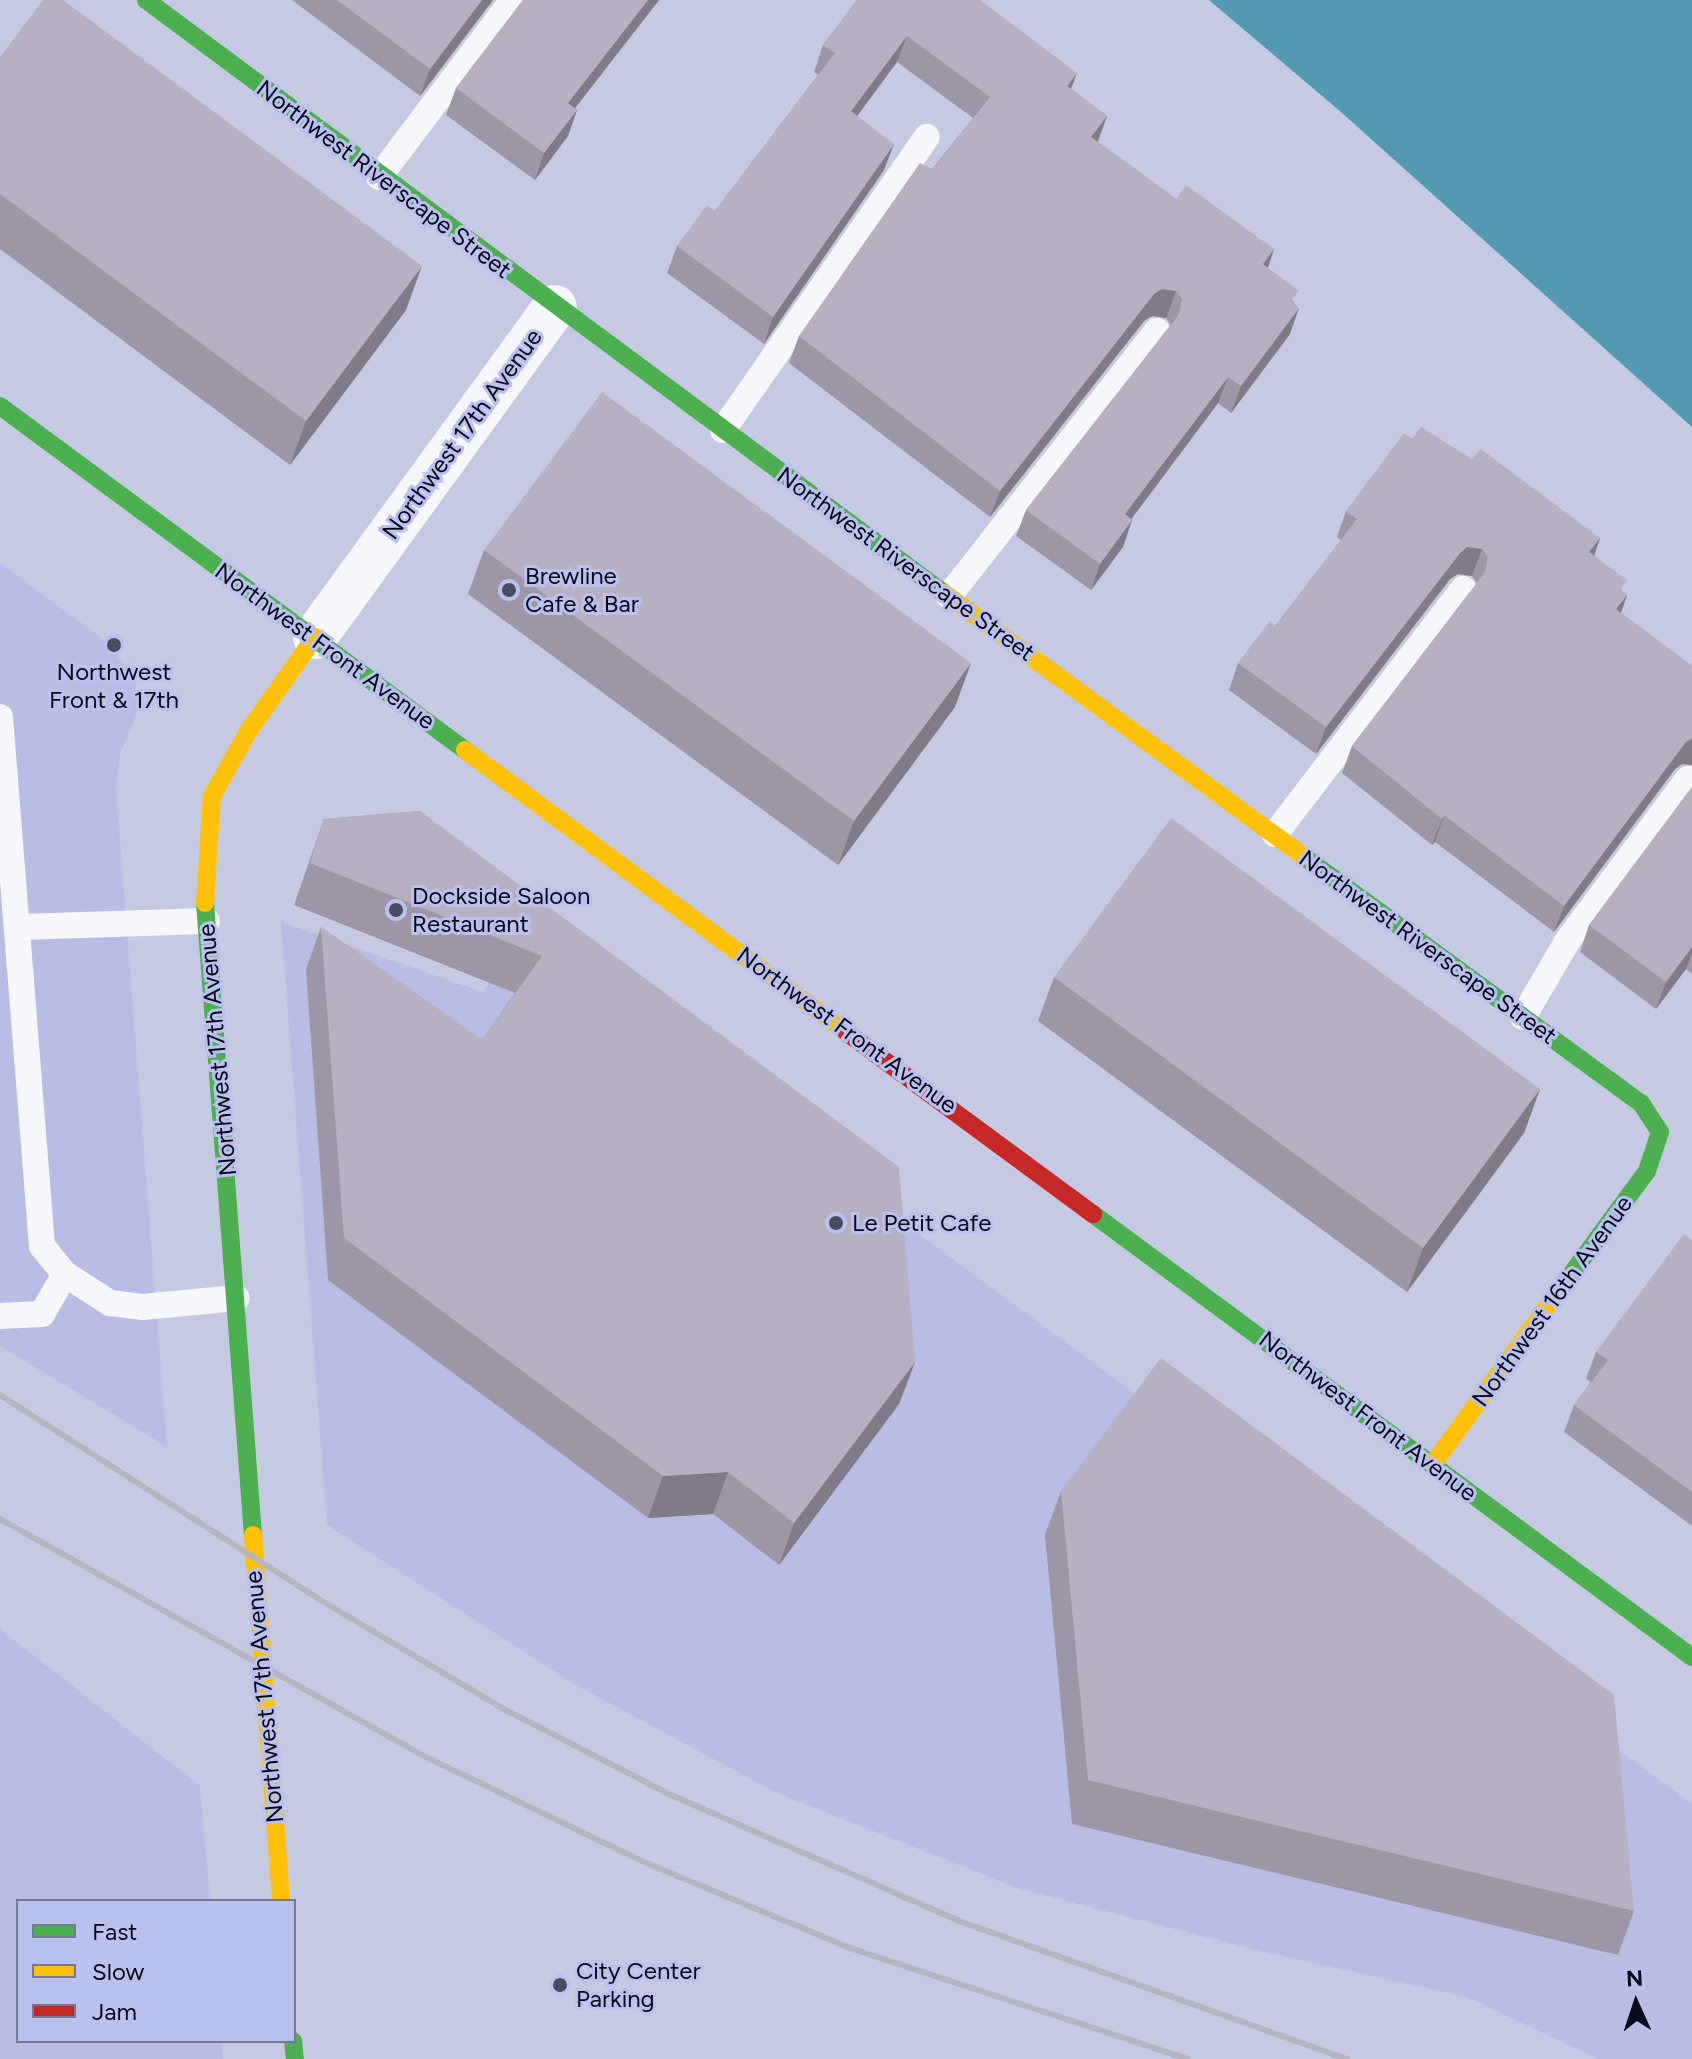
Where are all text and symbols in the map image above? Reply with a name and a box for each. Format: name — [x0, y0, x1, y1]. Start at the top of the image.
street label: Northwest Riverscape Street — [251, 74, 517, 284]
street label: Northwest 17th Avenue — [376, 323, 548, 545]
street label: Northwest Riverscape Street — [772, 461, 1040, 667]
street label: Northwest Front Avenue — [209, 556, 441, 736]
place label: Brewline Cafe & Bar — [525, 562, 639, 618]
marker: Brewline Cafe & Bar — [500, 581, 518, 599]
marker: Northwest Front & 17th — [105, 636, 123, 654]
place label: Northwest Front & 17th — [49, 658, 179, 714]
street label: Northwest Riverscape Street — [1294, 844, 1562, 1050]
place label: Dockside Saloon Restaurant — [412, 882, 590, 938]
marker: Dockside Saloon Restaurant — [387, 901, 405, 919]
street label: Northwest 17th Avenue — [192, 923, 242, 1177]
street label: Northwest Front Avenue — [731, 940, 963, 1120]
street label: Northwest 16th Avenue — [1466, 1190, 1638, 1412]
place label: Le Petit Cafe — [852, 1209, 991, 1237]
marker: Le Petit Cafe — [827, 1214, 845, 1232]
street label: Northwest Front Avenue — [1253, 1325, 1483, 1507]
street label: Northwest 17th Avenue — [239, 1570, 289, 1824]
legend — [16, 1899, 296, 2043]
text: Fast — [92, 1917, 137, 1946]
text: Slow — [92, 1957, 144, 1986]
place label: City Center Parking — [576, 1957, 701, 2013]
north arrow — [1596, 1963, 1676, 2043]
text: N — [1626, 1965, 1644, 1992]
marker: City Center Parking — [551, 1976, 569, 1994]
text: Jam — [92, 1997, 137, 2026]

